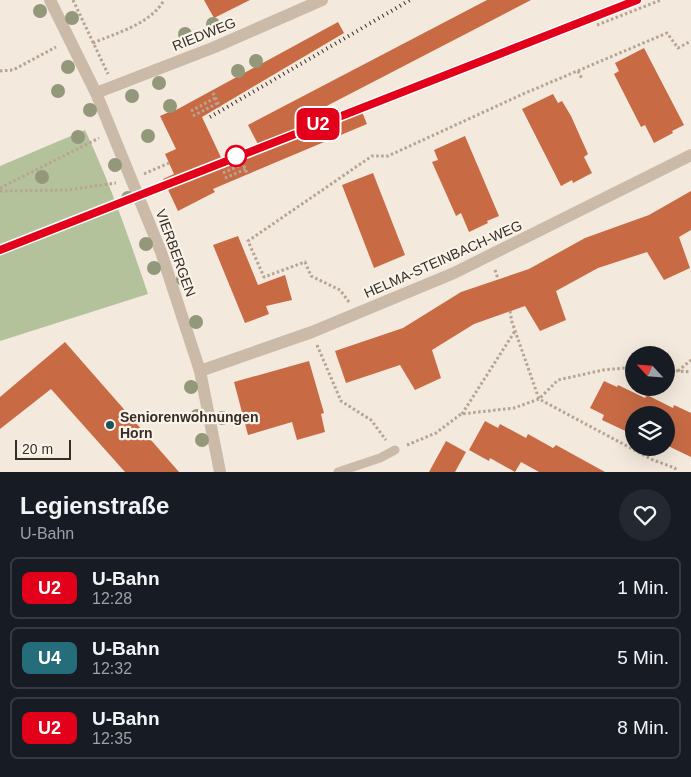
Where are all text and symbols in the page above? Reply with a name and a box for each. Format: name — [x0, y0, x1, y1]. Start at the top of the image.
street label: RIEDWEG — [170, 14, 238, 54]
line badge: U2 — [296, 108, 340, 140]
text: U2 — [306, 114, 330, 134]
unlabelled marker — [225, 145, 247, 167]
street label: VIERBERGEN — [153, 207, 199, 299]
street label: HELMA-STEINBACH-WEG — [362, 217, 524, 301]
north arrow — [625, 346, 675, 396]
map controls — [625, 346, 675, 456]
button: layers — [625, 406, 675, 456]
place label: Seniorenwohnungen Horn — [120, 409, 258, 441]
marker: Seniorenwohnungen Horn — [104, 419, 116, 431]
scale bar — [15, 437, 71, 460]
text: 20 m — [22, 441, 53, 457]
button: heart — [619, 489, 671, 541]
text: Legienstraße — [20, 492, 169, 519]
text: U-Bahn — [20, 525, 74, 542]
text: U-Bahn — [92, 568, 160, 589]
text: 1 Min. — [617, 577, 669, 598]
text: U2 — [38, 578, 61, 598]
text: 12:28 — [92, 590, 132, 607]
text: U-Bahn — [92, 638, 160, 659]
text: 5 Min. — [617, 647, 669, 668]
text: U4 — [38, 648, 61, 668]
text: 12:32 — [92, 660, 132, 677]
text: U-Bahn — [92, 708, 160, 729]
text: 8 Min. — [617, 717, 669, 738]
text: U2 — [38, 718, 61, 738]
text: 12:35 — [92, 730, 132, 747]

